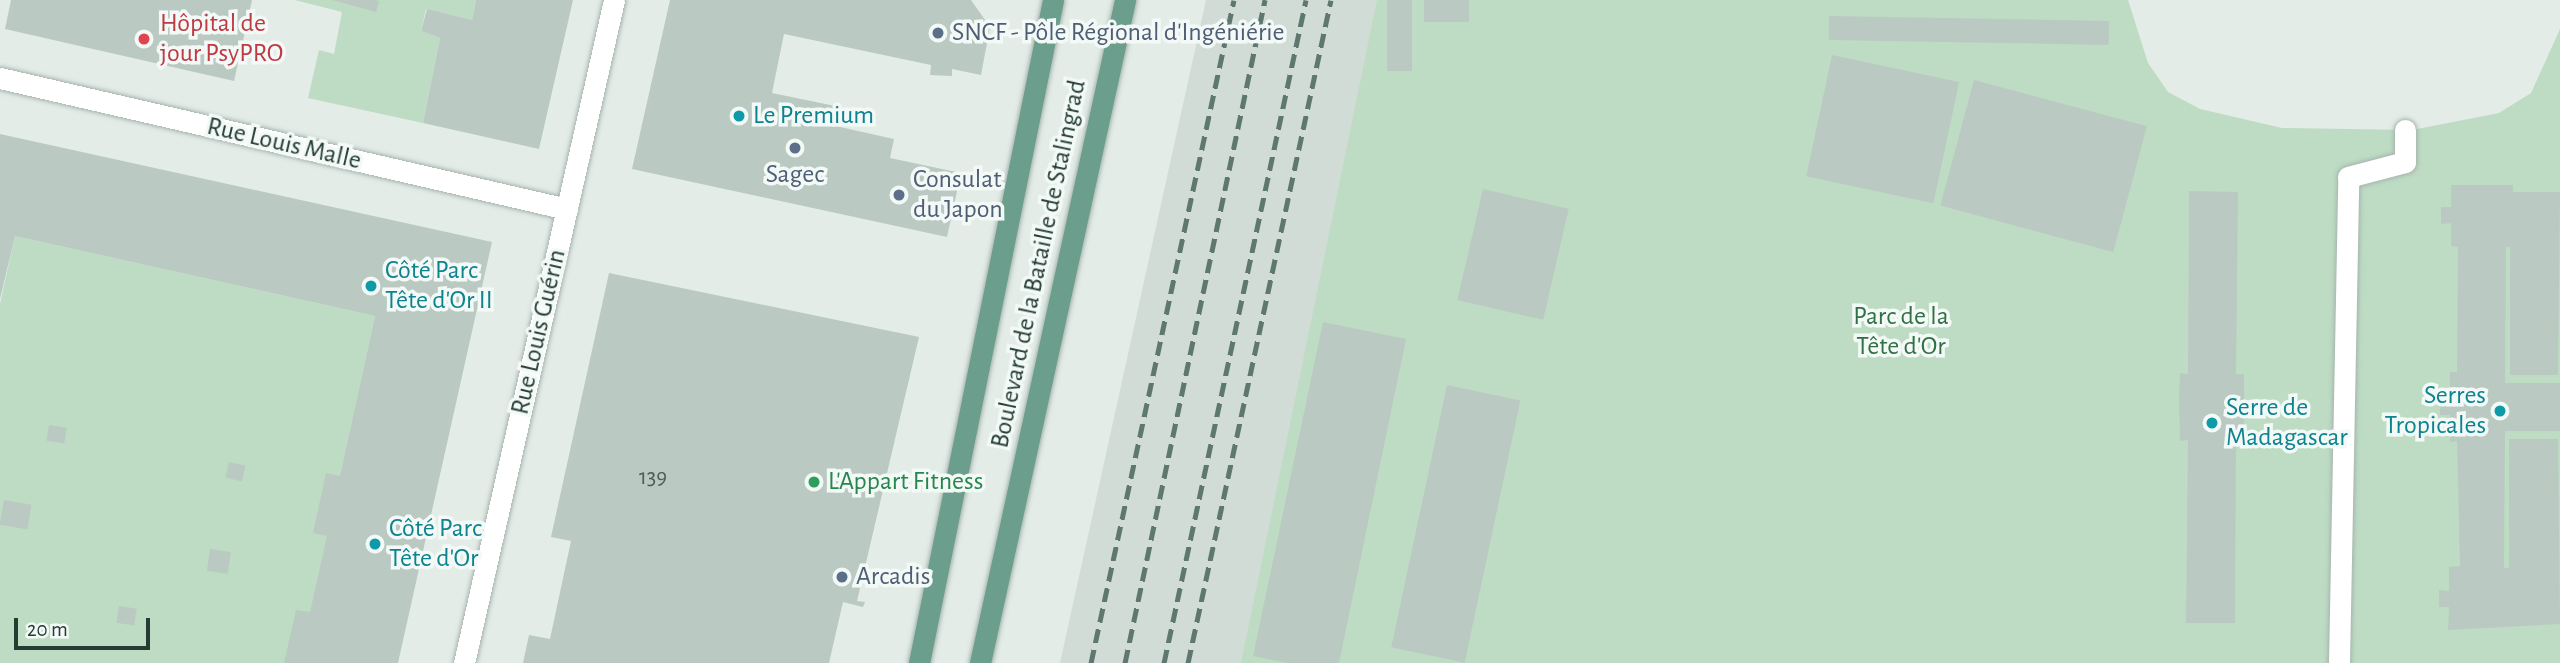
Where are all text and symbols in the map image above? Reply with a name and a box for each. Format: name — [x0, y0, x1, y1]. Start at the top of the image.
place label: Hôpital de jour PsyPRO — [160, 8, 283, 70]
place label: SNCF - Pôle Régional d'Ingéniérie — [952, 17, 1285, 49]
marker: SNCF - Pôle Régional d'Ingéniérie — [930, 25, 946, 41]
marker: Hôpital de jour PsyPRO — [134, 29, 154, 49]
street label: Boulevard de la Bataille de Stalingrad — [985, 77, 1093, 451]
place label: Le Premium — [753, 100, 874, 132]
marker: Le Premium — [731, 108, 747, 124]
street label: Rue Louis Malle — [204, 111, 364, 177]
marker: Sagec — [787, 140, 803, 156]
place label: Sagec — [766, 159, 824, 191]
place label: Consulat du Japon — [913, 164, 1003, 226]
marker: Consulat du Japon — [891, 187, 907, 203]
street label: Rue Louis Guérin — [505, 246, 573, 418]
place label: Côté Parc Tête d'Or II — [385, 255, 493, 316]
marker: Côté Parc Tête d'Or II — [363, 278, 379, 294]
park label: Parc de la Tête d'Or — [1853, 301, 1949, 362]
place label: Serres Tropicales — [2384, 380, 2486, 442]
place label: Serre de Madagascar — [2226, 392, 2348, 453]
marker: Serres Tropicales — [2492, 403, 2508, 419]
marker: Serre de Madagascar — [2204, 415, 2220, 431]
house number: 139 — [639, 464, 667, 492]
place label: L'Appart Fitness — [828, 466, 983, 498]
marker: L'Appart Fitness — [806, 474, 822, 490]
place label: Côté Parc Tête d'Or — [389, 513, 482, 574]
marker: Côté Parc Tête d'Or — [367, 536, 383, 552]
place label: Arcadis — [856, 561, 930, 593]
marker: Arcadis — [834, 569, 850, 585]
scale bar — [18, 604, 154, 648]
text: 20 m — [27, 619, 68, 640]

